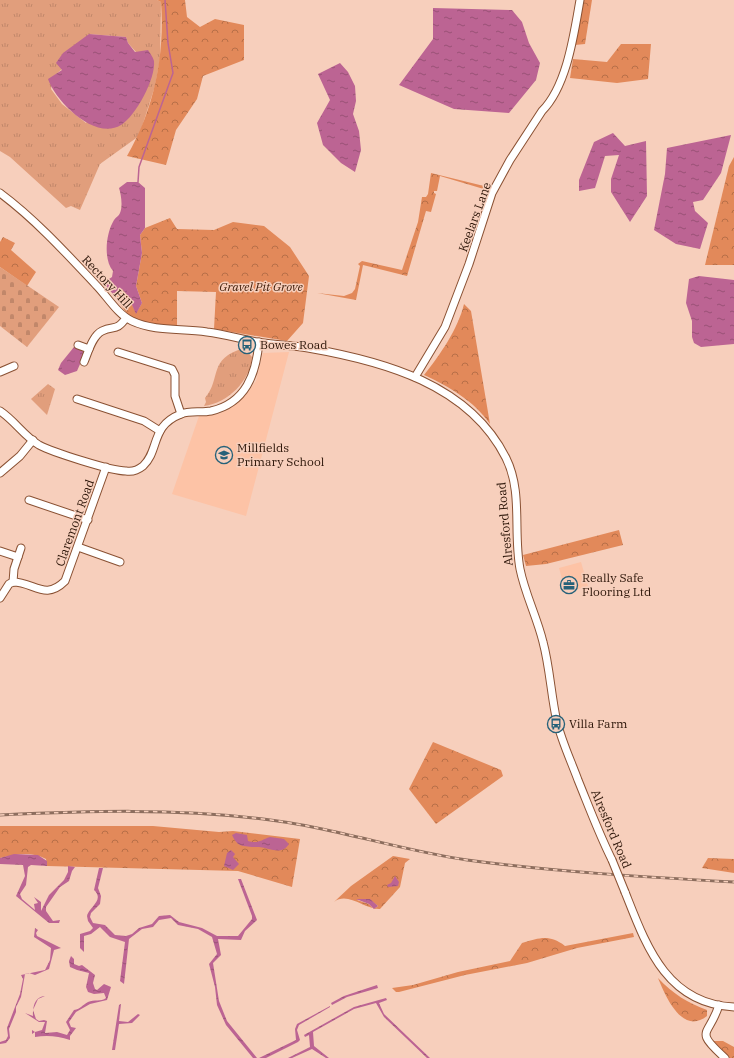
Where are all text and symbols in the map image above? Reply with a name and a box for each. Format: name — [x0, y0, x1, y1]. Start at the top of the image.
street label: Keelars Lane — [455, 180, 494, 254]
street label: Rectory Hill — [79, 252, 136, 311]
park label: Gravel Pit Grove — [219, 279, 303, 294]
bus stop icon: Bowes Road — [237, 335, 257, 355]
place label: Bowes Road — [260, 337, 328, 352]
place label: Millfields Primary School — [237, 440, 325, 469]
school or university icon: Millfields Primary School — [214, 445, 234, 465]
street label: Claremont Road — [52, 477, 97, 568]
street label: Alresford Road — [493, 482, 516, 567]
place label: Really Safe Flooring Ltd — [582, 570, 651, 599]
office icon: Really Safe Flooring Ltd — [559, 575, 579, 595]
bus stop icon: Villa Farm — [546, 714, 566, 734]
place label: Villa Farm — [569, 716, 628, 731]
street label: Alresford Road — [588, 787, 635, 870]

